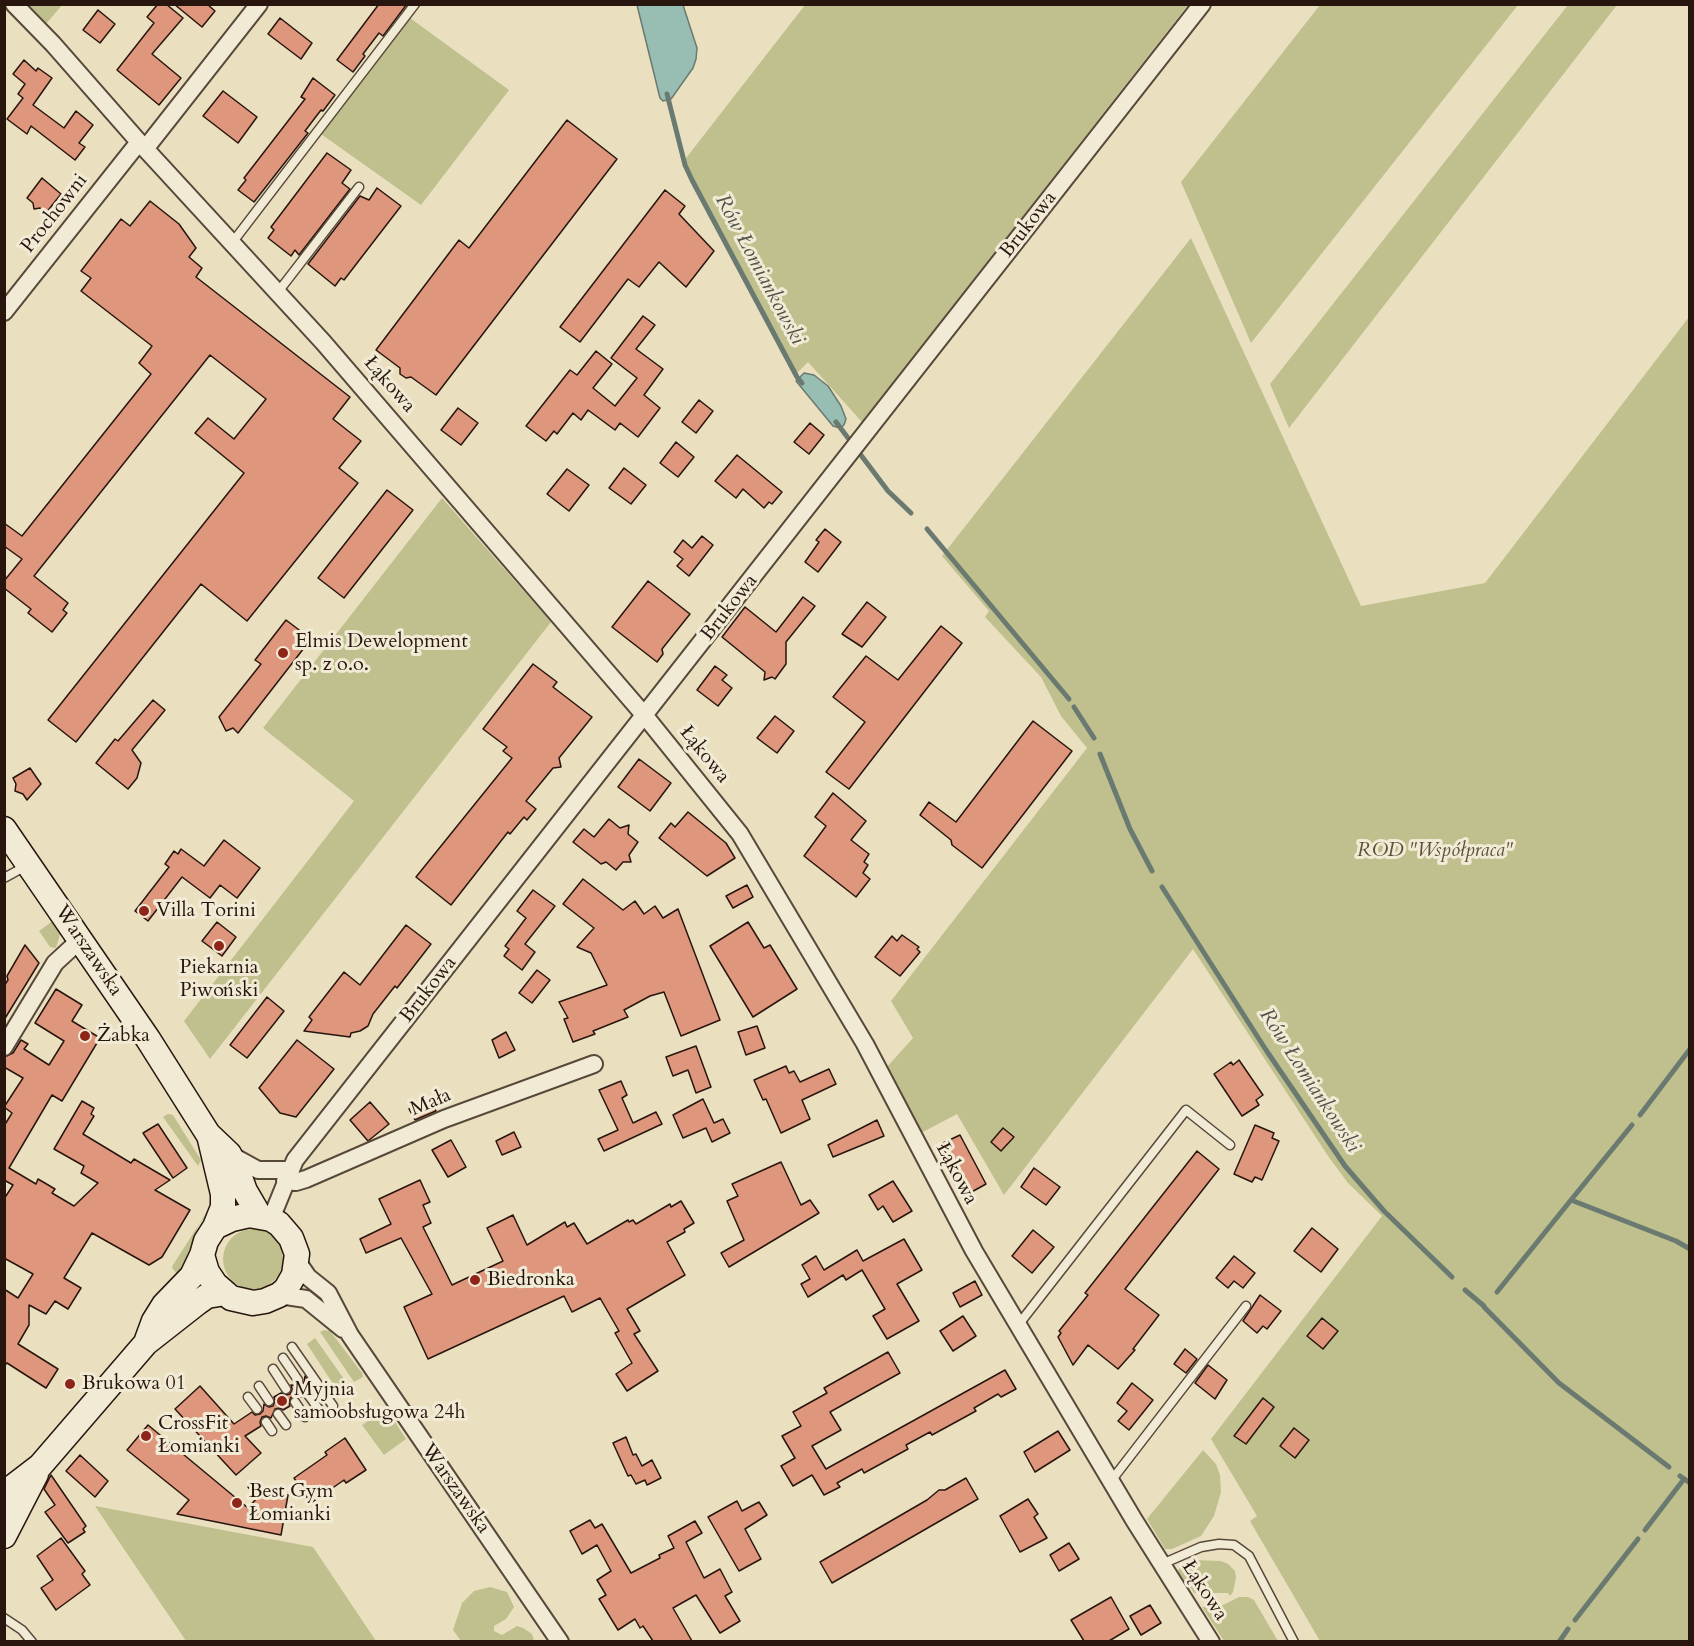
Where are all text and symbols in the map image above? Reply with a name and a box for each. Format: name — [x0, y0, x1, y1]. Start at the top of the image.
street label: Prochowni — [17, 170, 93, 258]
street label: Brukowa — [996, 187, 1062, 263]
water label: Rów Łomiankowski — [709, 190, 809, 350]
street label: Łąkowa — [358, 352, 420, 418]
street label: Brukowa — [697, 570, 763, 646]
place label: Elmis Dewelopment sp. z o.o. — [295, 630, 468, 677]
marker: Elmis Dewelopment sp. z o.o. — [276, 646, 290, 660]
street label: Łąkowa — [674, 721, 734, 789]
park label: ROD "Współpraca" — [1357, 839, 1513, 863]
place label: Villa Torini — [156, 899, 256, 923]
street label: Warszawska — [49, 901, 127, 1001]
marker: Villa Torini — [137, 904, 151, 918]
marker: Piekarnia Piwoński — [212, 939, 226, 953]
street label: Brukowa — [396, 952, 462, 1028]
place label: Piekarnia Piwoński — [180, 956, 258, 1003]
water label: Rów Łomiankowski — [1253, 1004, 1365, 1158]
place label: Żabka — [97, 1024, 150, 1048]
marker: Żabka — [78, 1029, 92, 1043]
street label: Mała — [407, 1084, 455, 1122]
street label: Łąkowa — [930, 1139, 982, 1209]
place label: Biedronka — [487, 1268, 575, 1292]
marker: Biedronka — [468, 1273, 482, 1287]
place label: Brukowa 01 — [82, 1372, 186, 1396]
marker: Brukowa 01 — [63, 1377, 77, 1391]
place label: Myjnia samoobsługowa 24h — [294, 1378, 465, 1425]
marker: Myjnia samoobsługowa 24h — [275, 1394, 289, 1408]
place label: CrossFit Łomianki — [158, 1412, 240, 1459]
marker: CrossFit Łomianki — [139, 1429, 153, 1443]
street label: Warszawska — [415, 1439, 495, 1539]
place label: Best Gym Łomianki — [249, 1480, 333, 1527]
marker: Best Gym Łomianki — [230, 1496, 244, 1510]
street label: Łąkowa — [1176, 1556, 1232, 1626]

